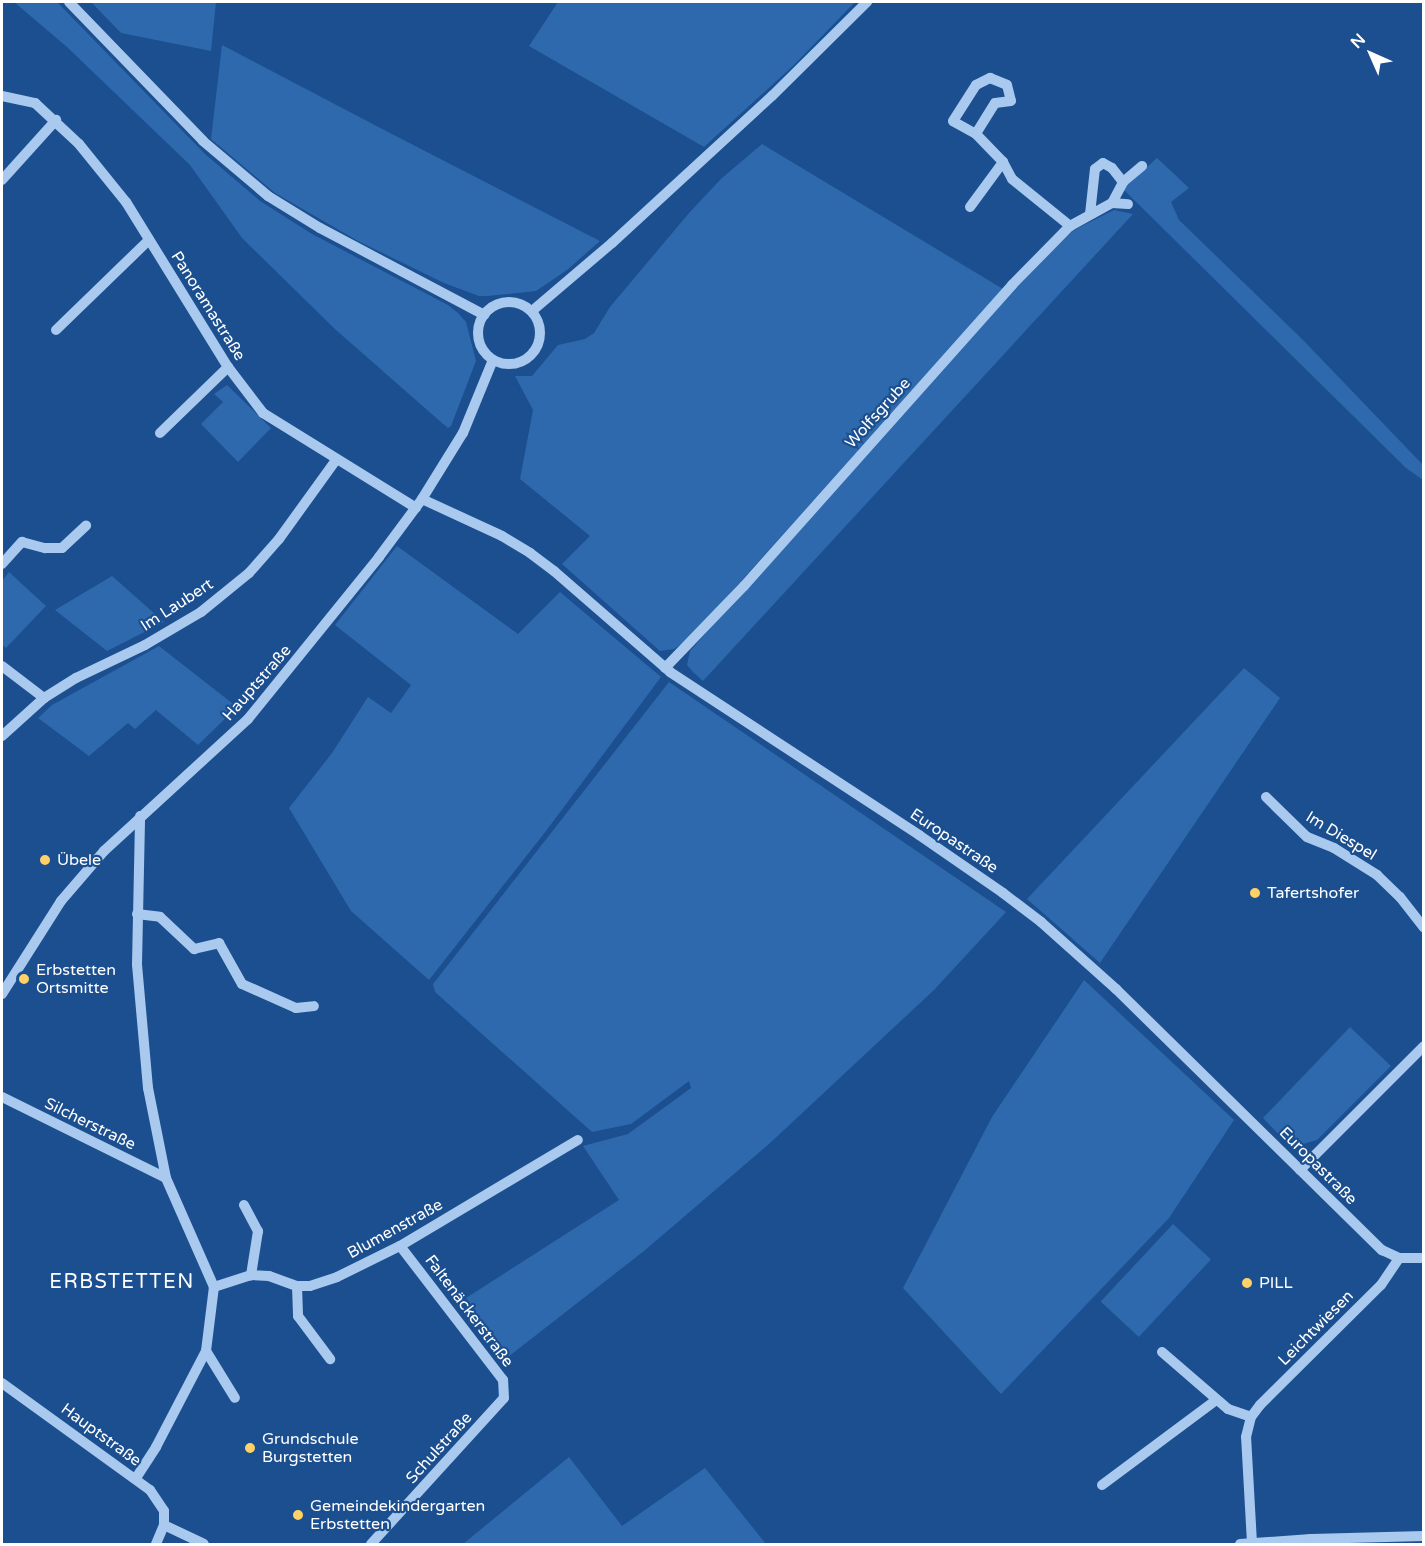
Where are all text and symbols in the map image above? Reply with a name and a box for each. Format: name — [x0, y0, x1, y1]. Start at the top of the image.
north arrow — [1341, 24, 1401, 84]
text: N — [1347, 30, 1370, 53]
street label: Panoramastraße — [167, 248, 249, 364]
street label: Wolfsgrube — [841, 374, 915, 452]
street label: Im Laubert — [137, 574, 217, 636]
street label: Hauptstraße — [219, 641, 295, 725]
street label: Europastraße — [906, 805, 1002, 877]
street label: Im Diespel — [1302, 807, 1380, 865]
place label: Übele — [57, 850, 101, 870]
marker: Übele — [38, 853, 52, 867]
place label: Tafertshofer — [1267, 883, 1359, 903]
marker: Tafertshofer — [1248, 886, 1262, 900]
place label: Erbstetten Ortsmitte — [36, 960, 116, 998]
marker: Erbstetten Ortsmitte — [17, 972, 31, 986]
street label: Silcherstraße — [41, 1094, 139, 1154]
street label: Europastraße — [1275, 1123, 1361, 1209]
street label: Blumenstraße — [344, 1195, 446, 1263]
street label: Faltenäckerstraße — [421, 1251, 517, 1371]
district label: ERBSTETTEN — [49, 1270, 195, 1294]
place label: PILL — [1259, 1273, 1293, 1293]
marker: PILL — [1240, 1276, 1254, 1290]
street label: Leichtwiesen — [1274, 1286, 1358, 1370]
street label: Hauptstraße — [57, 1399, 145, 1471]
street label: Schulstraße — [402, 1408, 476, 1488]
place label: Grundschule Burgstetten — [262, 1429, 358, 1467]
marker: Grundschule Burgstetten — [243, 1441, 257, 1455]
place label: Gemeindekindergarten Erbstetten — [310, 1496, 485, 1534]
marker: Gemeindekindergarten Erbstetten — [291, 1508, 305, 1522]

